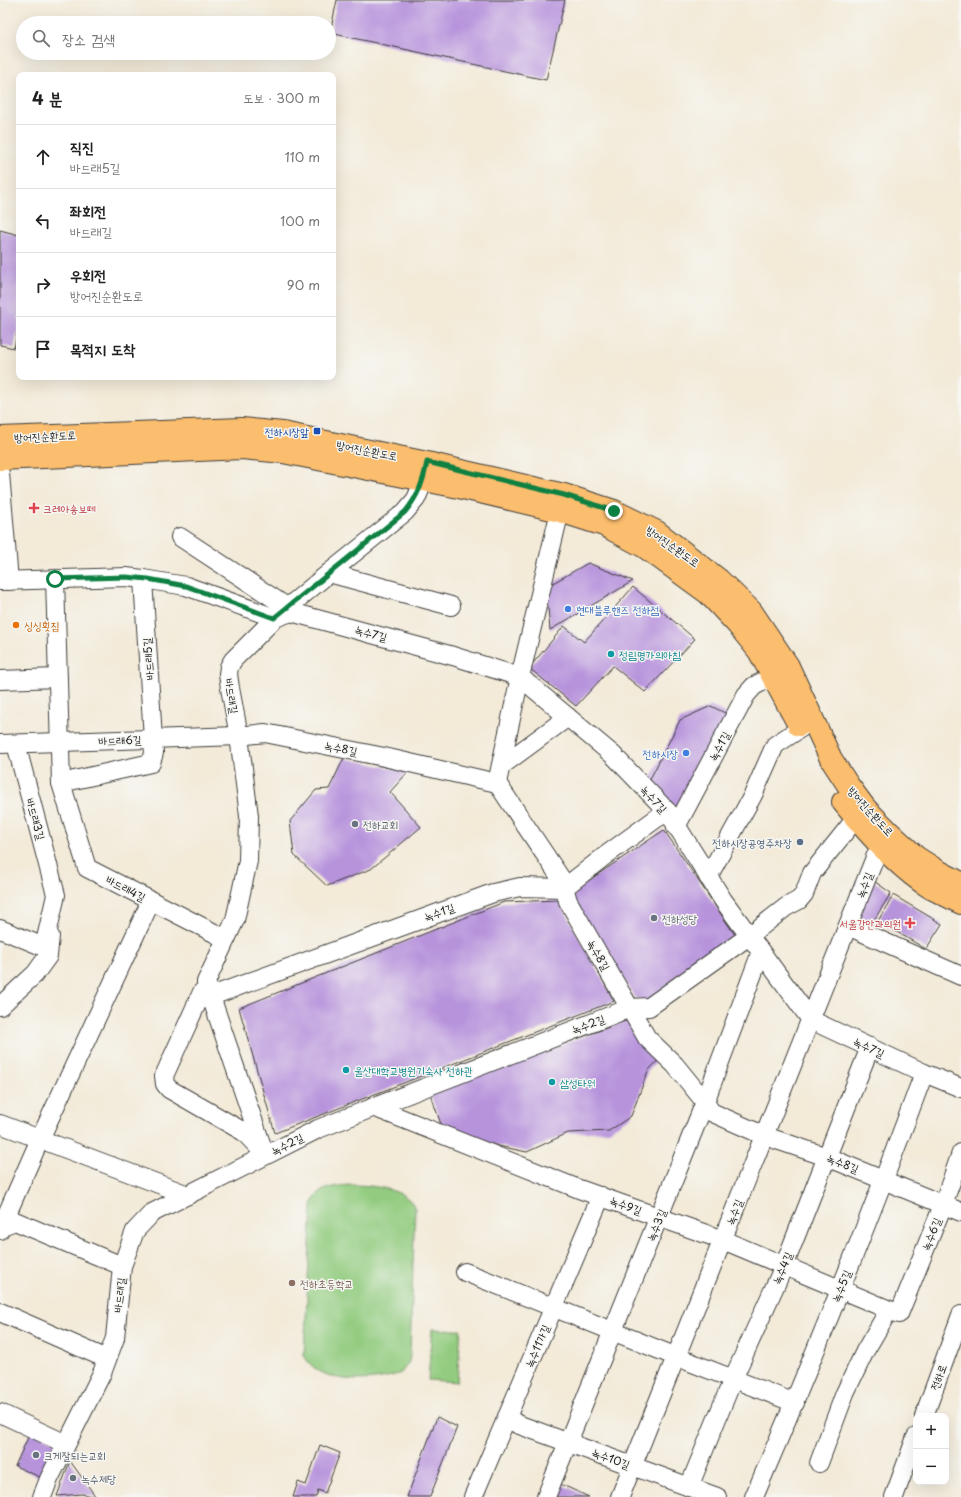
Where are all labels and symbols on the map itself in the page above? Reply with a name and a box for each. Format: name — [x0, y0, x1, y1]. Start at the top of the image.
place label: 전하시장앞 — [265, 423, 309, 440]
street label: 방어진순환도로 — [14, 426, 77, 446]
marker: 전하시장앞 — [312, 426, 322, 436]
street label: 방어진순환도로 — [335, 436, 399, 464]
place label: 크레아숑보떼 — [43, 500, 96, 517]
marker: 크레아숑보떼 — [28, 502, 40, 514]
route end — [605, 502, 623, 520]
street label: 방어진순환도로 — [643, 521, 703, 571]
route start — [46, 570, 64, 588]
place label: 현대블루핸즈 전하점 — [576, 601, 659, 618]
marker: 현대블루핸즈 전하점 — [563, 604, 573, 614]
place label: 싱싱횟집 — [24, 617, 59, 634]
marker: 싱싱횟집 — [11, 620, 21, 630]
street label: 녹수7길 — [353, 621, 389, 645]
street label: 바드래5길 — [138, 637, 158, 681]
place label: 정림명가의아침 — [619, 646, 681, 663]
marker: 정림명가의아침 — [606, 649, 616, 659]
street label: 바드래길 — [221, 677, 243, 715]
street label: 녹수1길 — [704, 728, 734, 764]
street label: 바드래6길 — [98, 731, 142, 749]
street label: 녹수8길 — [323, 736, 359, 760]
place label: 전하시장 — [643, 745, 678, 762]
marker: 전하시장 — [681, 748, 691, 758]
street label: 녹수7길 — [637, 781, 672, 817]
street label: 방어진순환도로 — [844, 782, 898, 840]
street label: 바드래3길 — [22, 796, 50, 842]
place label: 전하교회 — [363, 816, 398, 833]
marker: 전하교회 — [350, 819, 360, 829]
place label: 전하시장공영주차장 — [712, 834, 792, 851]
marker: 전하시장공영주차장 — [795, 837, 805, 847]
street label: 녹수길 — [851, 869, 877, 900]
street label: 바드래4길 — [103, 871, 149, 905]
street label: 녹수1길 — [421, 899, 457, 925]
place label: 전하성당 — [662, 910, 698, 927]
marker: 전하성당 — [649, 913, 659, 923]
place label: 서울강안과의원 — [839, 915, 901, 932]
marker: 서울강안과의원 — [904, 917, 916, 929]
street label: 녹수8길 — [583, 936, 615, 974]
street label: 녹수2길 — [569, 1010, 607, 1038]
street label: 녹수7길 — [851, 1032, 888, 1062]
place label: 울산대학교병원기숙사 전하관 — [354, 1062, 473, 1079]
marker: 울산대학교병원기숙사 전하관 — [341, 1065, 351, 1075]
place label: 삼성타워 — [560, 1074, 595, 1091]
marker: 삼성타워 — [547, 1077, 557, 1087]
street label: 녹수2길 — [268, 1129, 306, 1159]
street label: 녹수8길 — [824, 1149, 862, 1177]
street label: 녹수9길 — [608, 1191, 645, 1219]
street label: 녹수길 — [721, 1196, 747, 1227]
street label: 녹수3길 — [642, 1206, 670, 1244]
street label: 녹수6길 — [917, 1215, 945, 1253]
street label: 녹수4길 — [768, 1249, 796, 1287]
street label: 녹수5길 — [827, 1267, 855, 1305]
place label: 전하초등학교 — [300, 1275, 353, 1292]
street label: 바드래길 — [109, 1276, 129, 1313]
marker: 전하초등학교 — [287, 1278, 297, 1288]
street label: 녹수11가길 — [520, 1322, 554, 1370]
street label: 전하로 — [925, 1361, 951, 1392]
street label: 녹수10길 — [590, 1443, 633, 1473]
place label: 크게잘되는교회 — [44, 1447, 106, 1464]
marker: 크게잘되는교회 — [31, 1450, 41, 1460]
place label: 녹수제당 — [81, 1470, 117, 1487]
marker: 녹수제당 — [68, 1473, 78, 1483]

